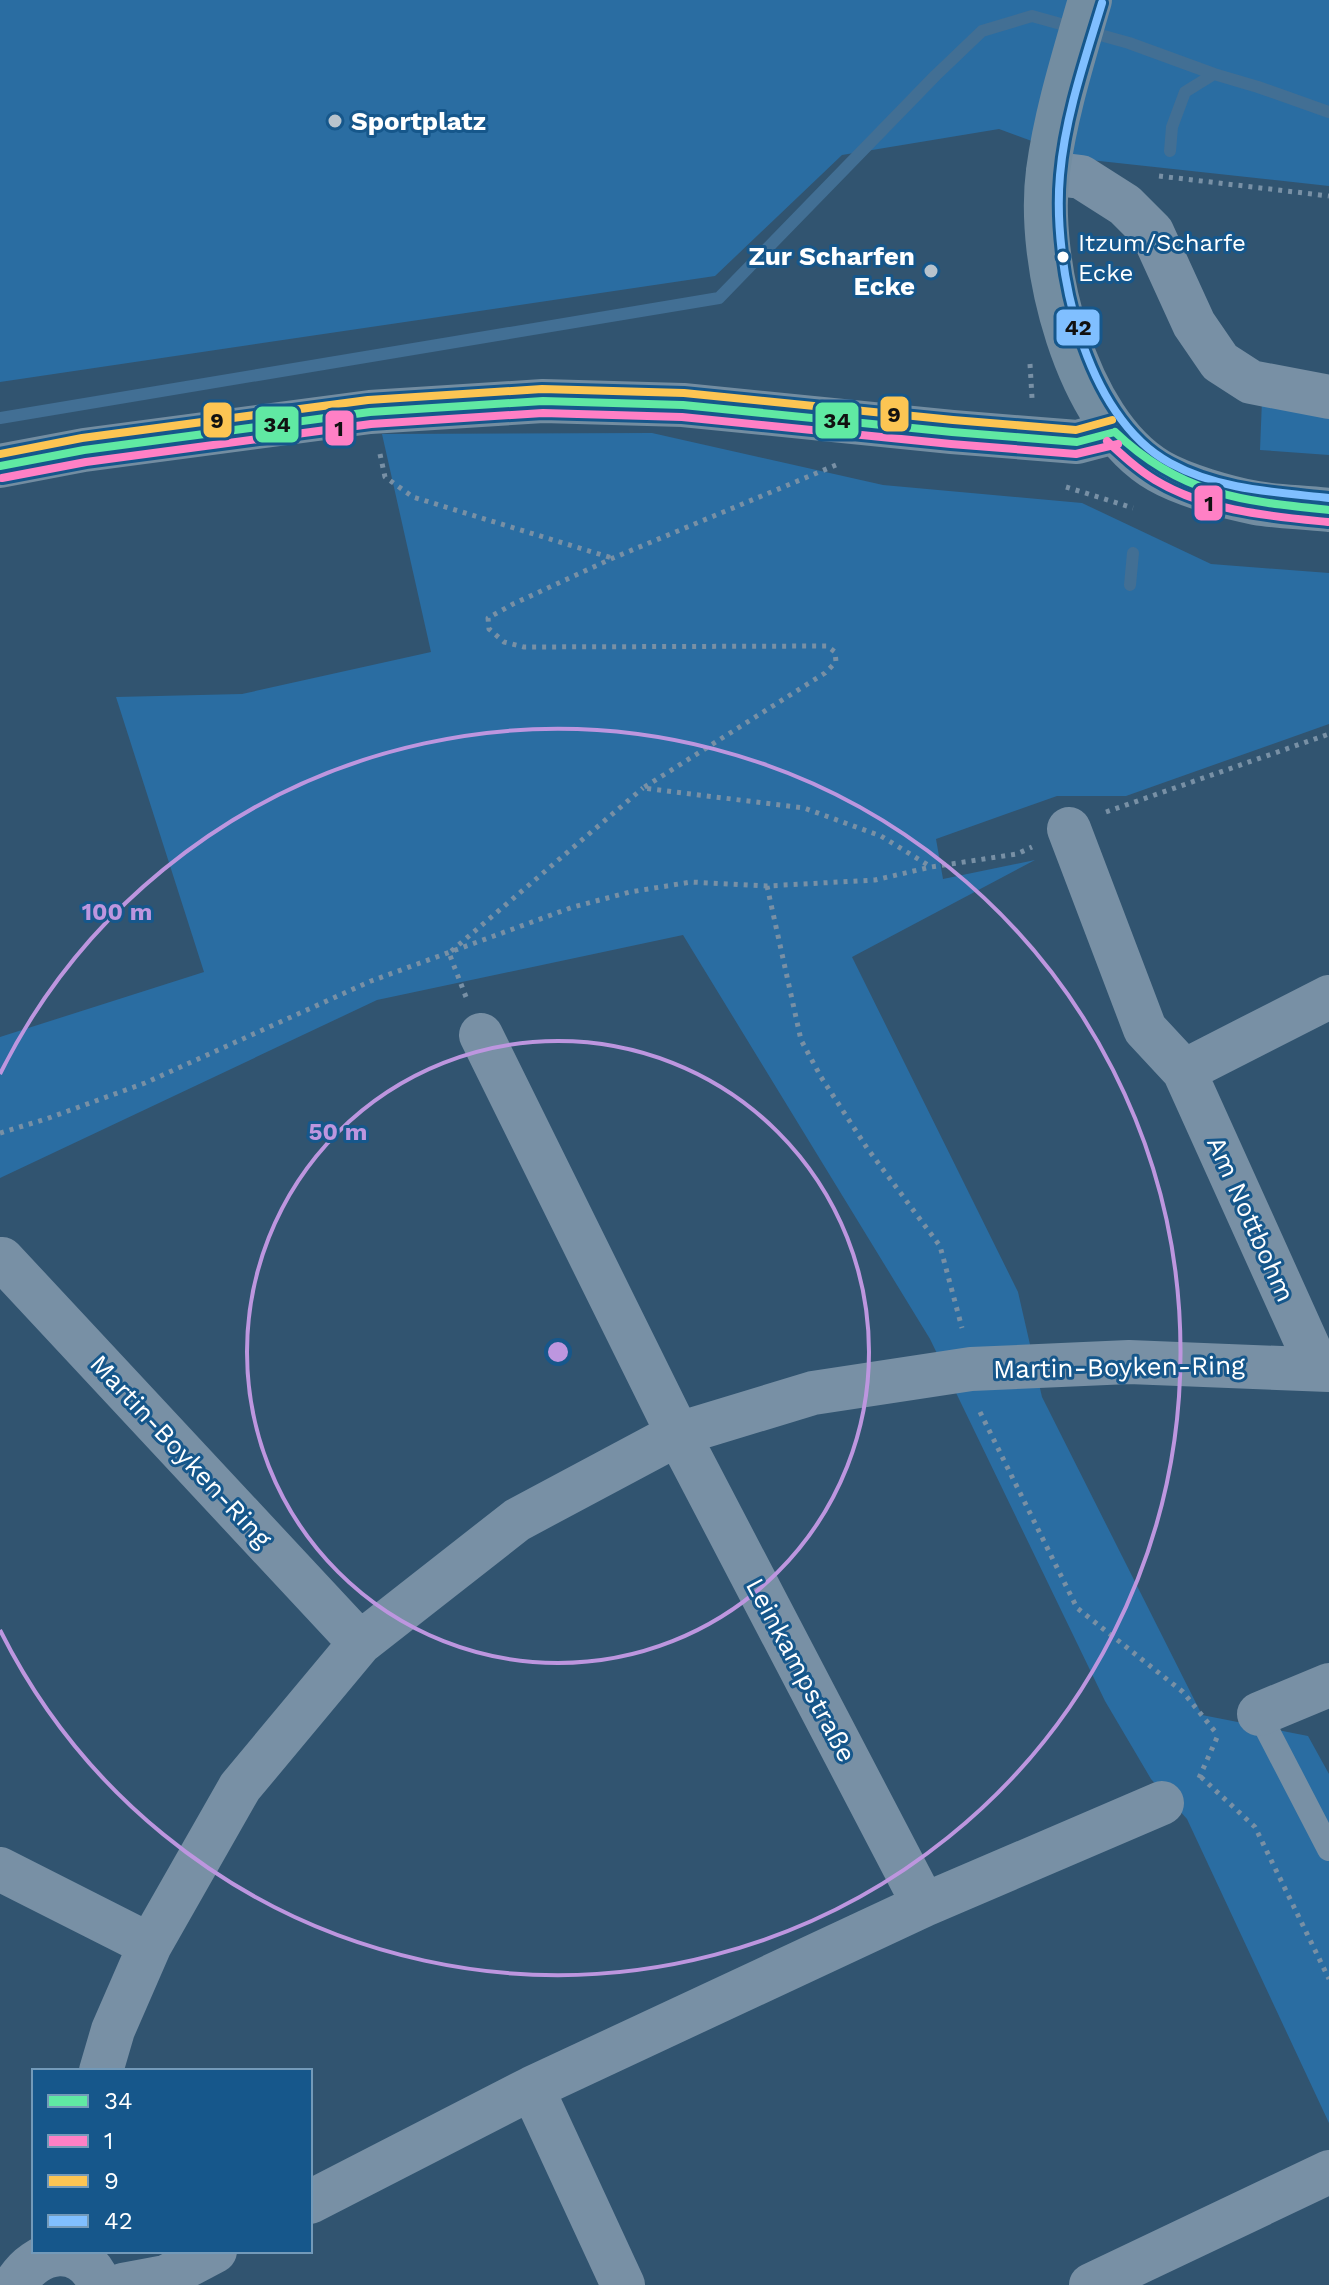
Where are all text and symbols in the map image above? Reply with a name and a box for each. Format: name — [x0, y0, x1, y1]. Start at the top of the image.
place label: Sportplatz — [351, 106, 486, 136]
marker: Sportplatz — [326, 112, 344, 130]
place label: Itzum/Scharfe Ecke — [1078, 229, 1246, 287]
place label: Zur Scharfen Ecke — [748, 241, 915, 301]
marker: Itzum/Scharfe Ecke — [1055, 249, 1071, 265]
marker: Zur Scharfen Ecke — [922, 262, 940, 280]
line badge: 42 — [1055, 308, 1101, 347]
text: 42 — [1064, 315, 1092, 340]
line badge: 9 — [879, 395, 910, 433]
line badge: 9 — [202, 401, 233, 439]
line badge: 34 — [814, 401, 860, 440]
text: 9 — [887, 402, 901, 427]
line badge: 34 — [254, 405, 300, 444]
text: 9 — [210, 408, 224, 433]
text: 34 — [823, 408, 851, 433]
line badge: 1 — [324, 409, 355, 447]
text: 34 — [263, 412, 291, 437]
text: 1 — [334, 416, 344, 441]
line badge: 1 — [1193, 484, 1224, 522]
text: 1 — [1204, 491, 1214, 516]
text: 100 m — [82, 898, 152, 926]
text: 50 m — [309, 1118, 367, 1146]
street label: Am Nottbohm — [1201, 1132, 1301, 1306]
centre of rings — [544, 1338, 572, 1366]
street label: Martin-Boyken-Ring — [84, 1349, 278, 1553]
street label: Martin-Boyken-Ring — [993, 1350, 1245, 1384]
street label: Leinkampstraße — [740, 1573, 862, 1767]
legend — [32, 2069, 312, 2253]
text: 34 — [104, 2087, 133, 2115]
text: 1 — [104, 2127, 113, 2155]
text: 9 — [104, 2167, 119, 2195]
text: 42 — [104, 2207, 133, 2235]

